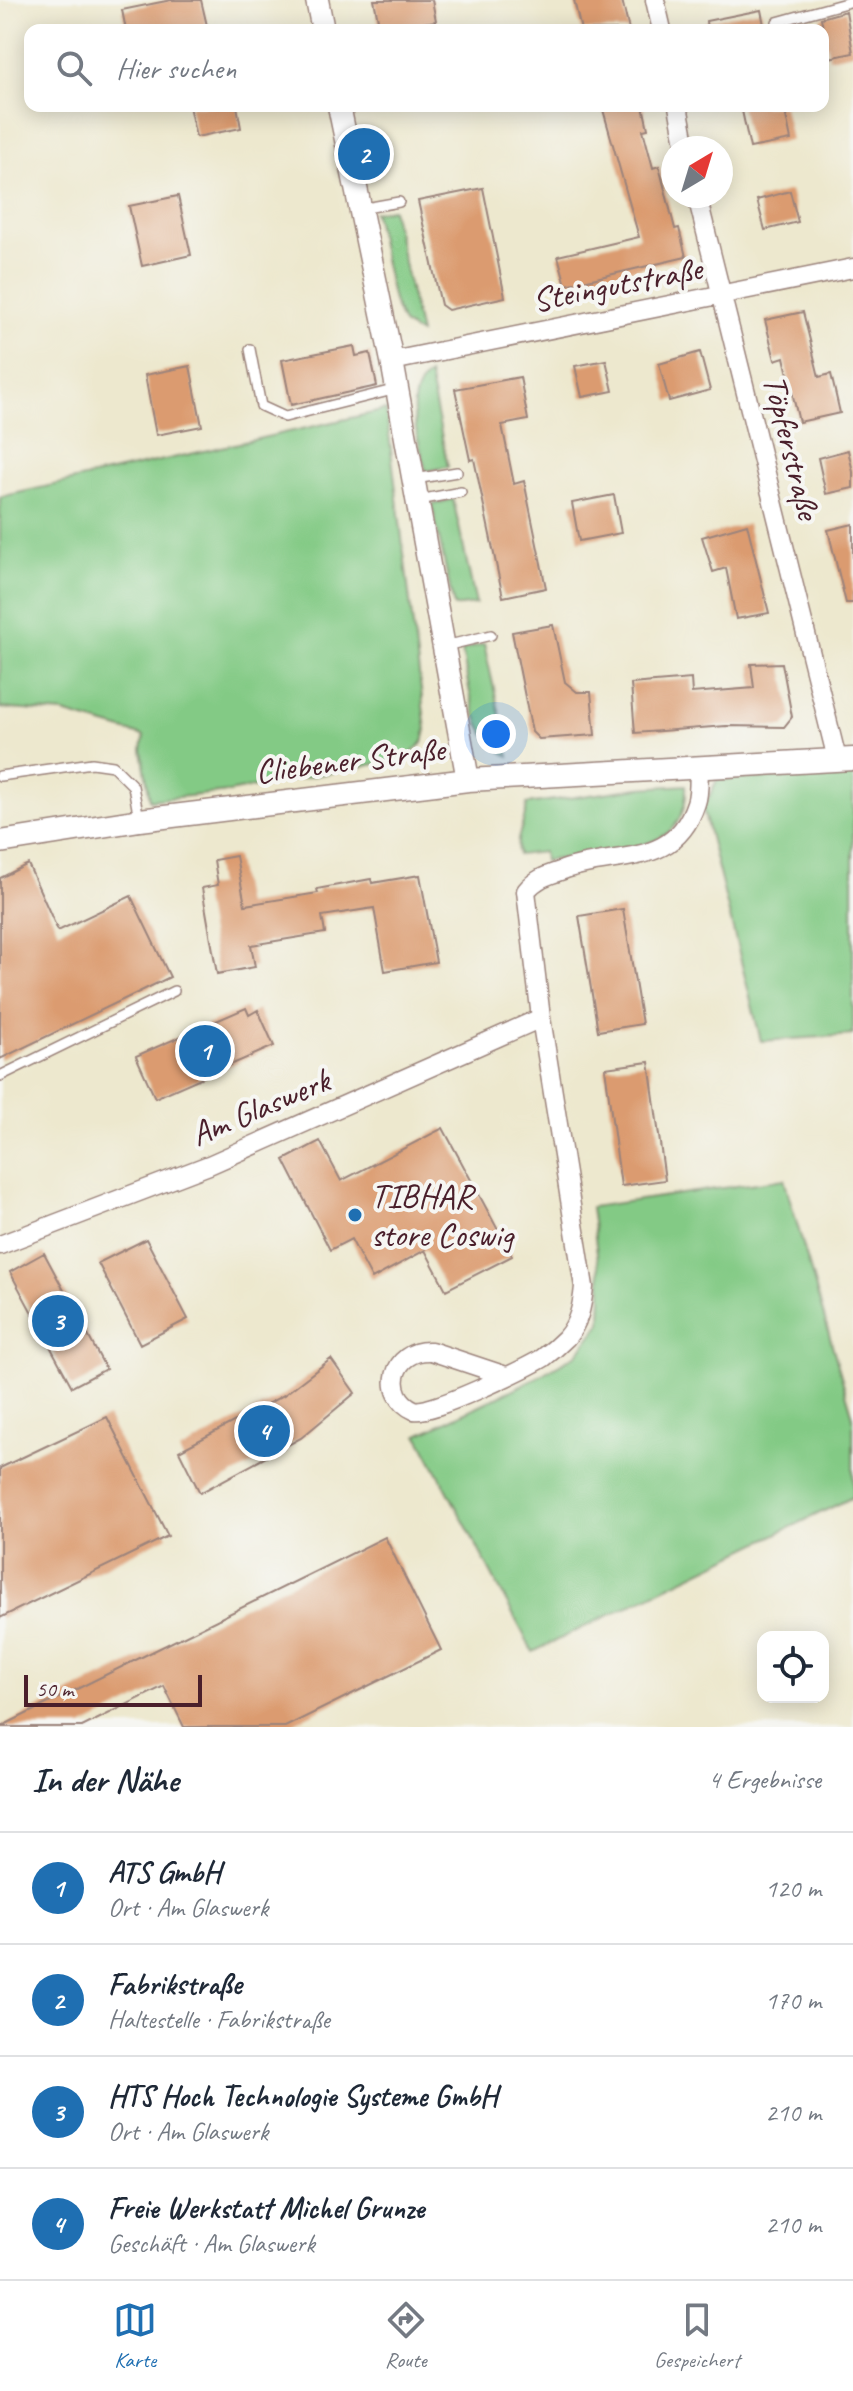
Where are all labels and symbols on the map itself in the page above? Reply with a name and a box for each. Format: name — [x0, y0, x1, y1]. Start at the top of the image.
pin: 2 — [338, 124, 390, 184]
north arrow — [661, 136, 733, 208]
street label: Steingutstraße — [529, 246, 708, 321]
street label: Töpferstraße — [753, 371, 831, 526]
your location — [476, 714, 516, 754]
street label: Cliebener Straße — [253, 727, 450, 793]
pin: 1 — [179, 1021, 231, 1081]
street label: Am Glaswerk — [184, 1058, 338, 1155]
place label: TIBHAR store Coswig — [371, 1174, 515, 1256]
marker: TIBHAR store Coswig — [346, 1206, 364, 1224]
pin: 3 — [32, 1291, 84, 1351]
pin: 4 — [238, 1401, 290, 1461]
scale bar — [24, 1671, 202, 1707]

